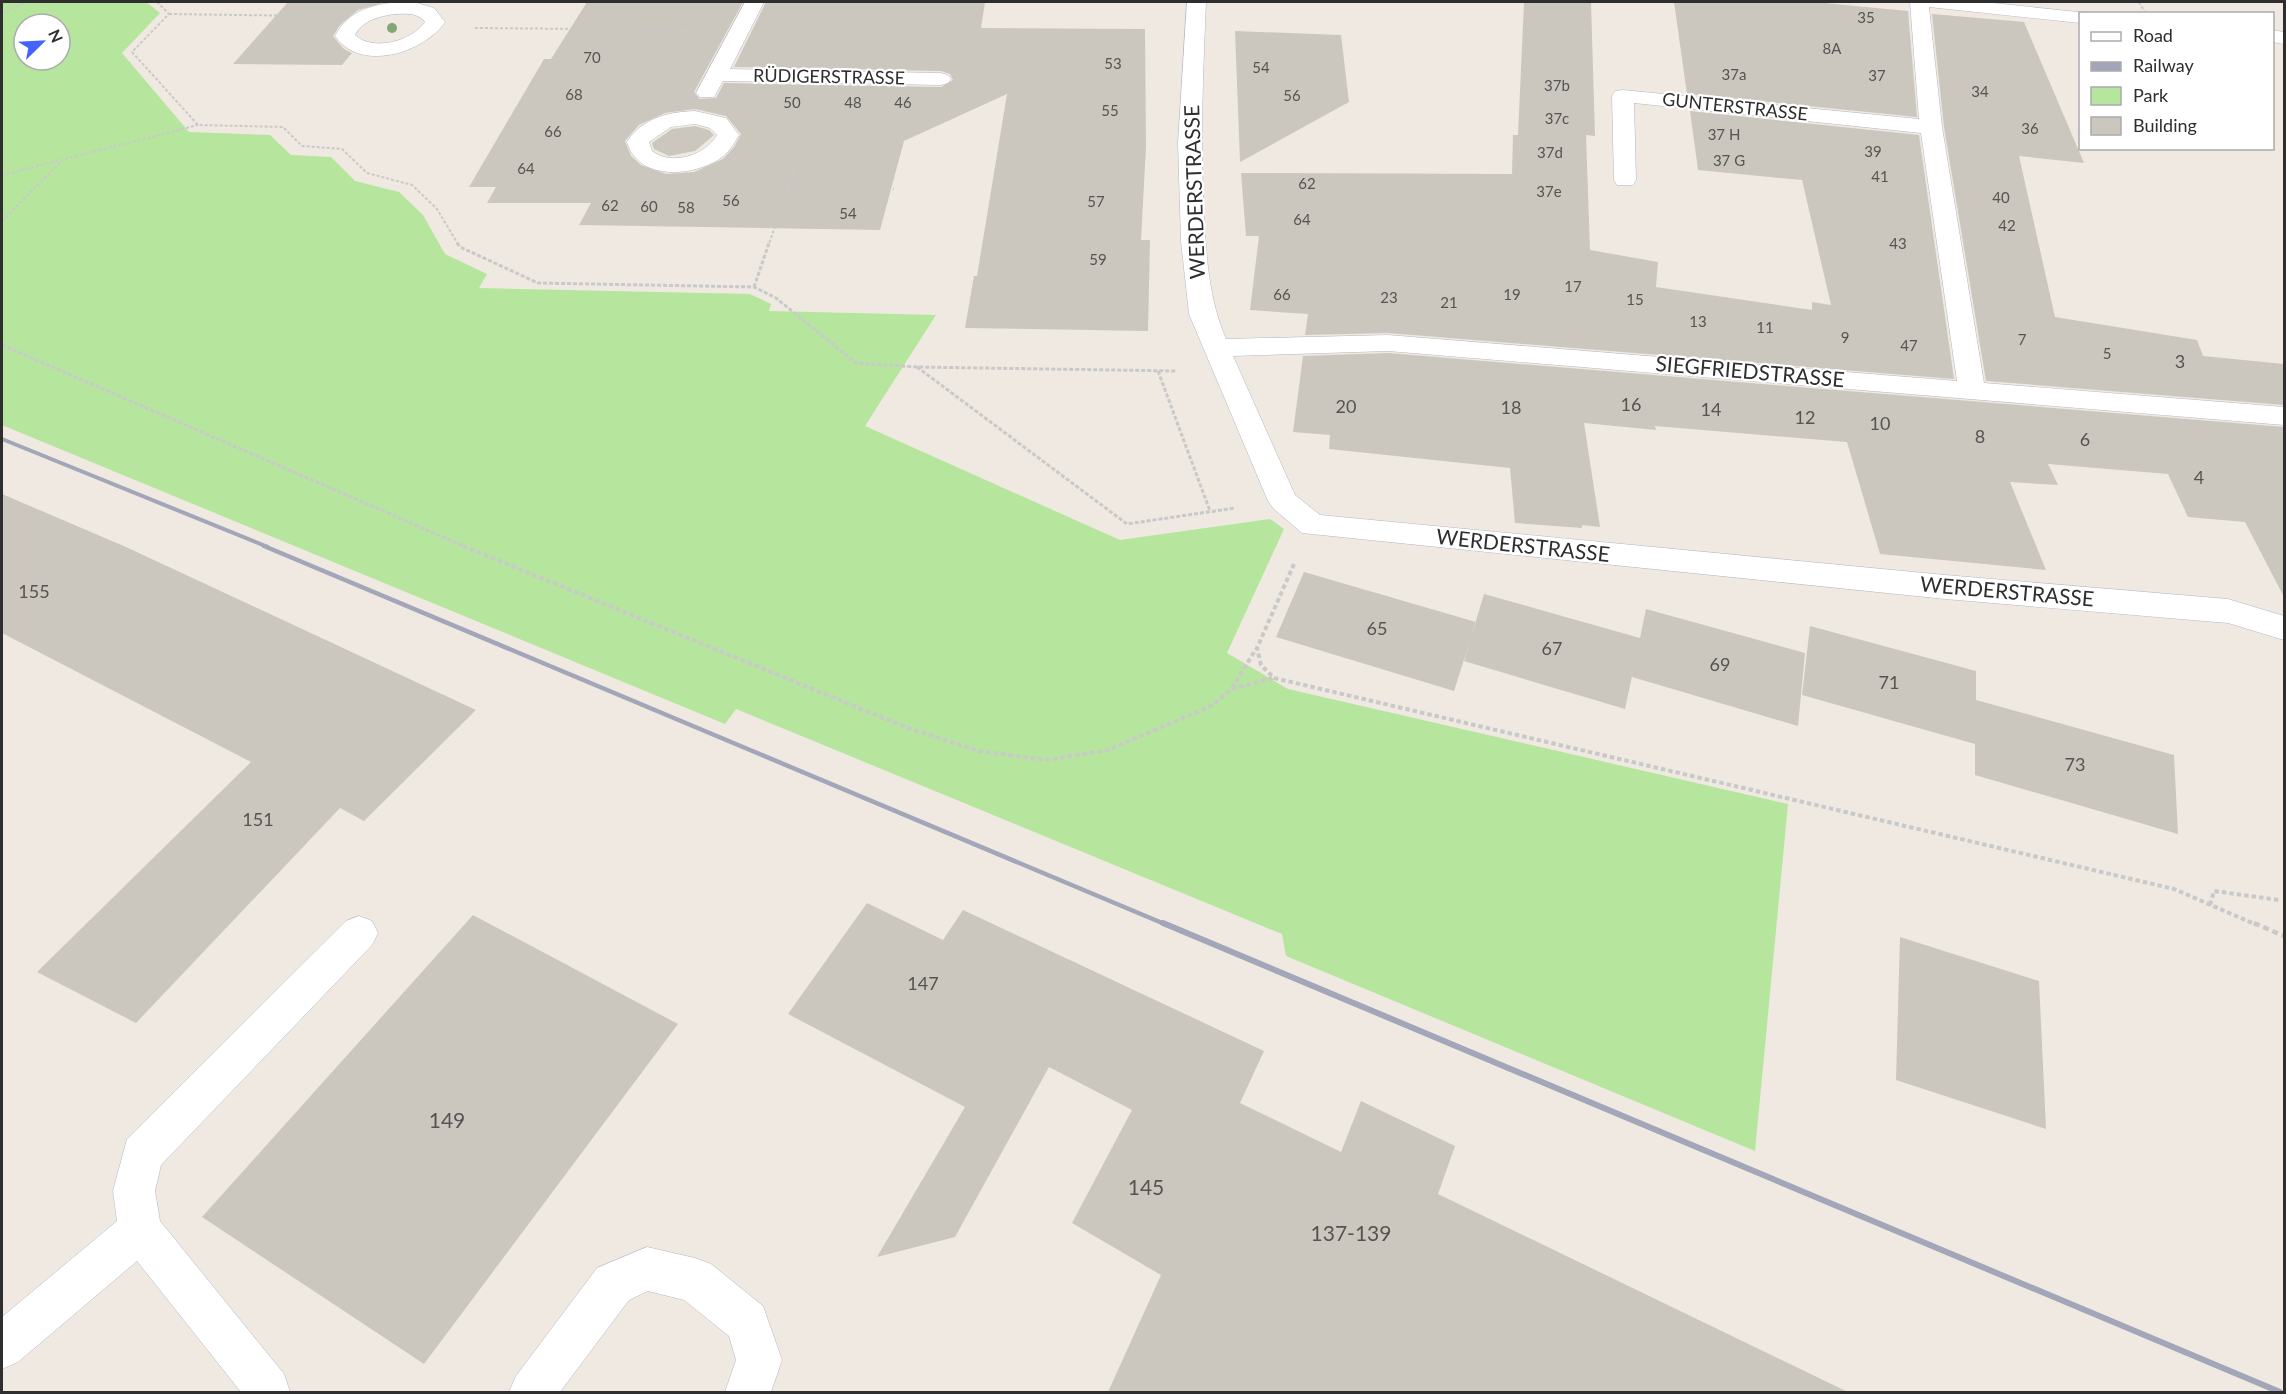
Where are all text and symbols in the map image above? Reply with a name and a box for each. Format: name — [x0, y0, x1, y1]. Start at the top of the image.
house number: 35 — [1857, 8, 1875, 26]
north arrow — [12, 12, 72, 72]
legend — [2079, 12, 2274, 150]
text: Road — [2133, 24, 2173, 46]
text: N — [45, 26, 67, 45]
house number: 8A — [1823, 39, 1842, 57]
house number: 70 — [583, 48, 601, 66]
house number: 53 — [1104, 54, 1122, 72]
text: Railway — [2133, 54, 2194, 76]
house number: 54 — [1252, 58, 1270, 76]
street label: RÜDIGERSTRASSE — [753, 64, 905, 88]
house number: 37a — [1722, 65, 1746, 83]
house number: 37 — [1868, 66, 1886, 84]
house number: 37b — [1544, 76, 1570, 94]
house number: 34 — [1971, 82, 1989, 100]
text: Park — [2133, 84, 2169, 106]
house number: 68 — [565, 85, 583, 103]
house number: 56 — [1283, 86, 1301, 104]
street label: GUNTERSTRASSE — [1661, 87, 1809, 125]
house number: 50 — [783, 93, 801, 111]
house number: 48 — [844, 93, 862, 111]
house number: 46 — [894, 93, 912, 111]
house number: 55 — [1101, 101, 1119, 119]
street label: WERDERSTRASSE — [1178, 104, 1209, 280]
house number: 37c — [1545, 109, 1569, 127]
text: Building — [2133, 114, 2197, 136]
house number: 36 — [2021, 119, 2039, 137]
house number: 66 — [544, 122, 562, 140]
house number: 37 H — [1708, 125, 1740, 143]
house number: 39 — [1864, 142, 1882, 160]
house number: 37d — [1537, 143, 1563, 161]
house number: 37 G — [1713, 151, 1745, 169]
house number: 64 — [517, 159, 535, 177]
house number: 41 — [1871, 167, 1889, 185]
house number: 62 — [1298, 174, 1316, 192]
house number: 37e — [1536, 182, 1562, 200]
house number: 40 — [1992, 188, 2010, 206]
house number: 56 — [722, 191, 740, 209]
house number: 57 — [1087, 192, 1105, 210]
house number: 62 — [601, 196, 619, 214]
house number: 60 — [640, 197, 658, 215]
house number: 58 — [677, 198, 695, 216]
house number: 54 — [839, 204, 857, 222]
house number: 64 — [1293, 210, 1311, 228]
house number: 42 — [1998, 216, 2016, 234]
house number: 43 — [1889, 234, 1907, 252]
house number: 59 — [1089, 250, 1107, 268]
house number: 17 — [1564, 277, 1582, 295]
house number: 66 — [1273, 285, 1291, 303]
house number: 19 — [1503, 285, 1521, 303]
house number: 23 — [1380, 288, 1398, 306]
house number: 15 — [1626, 290, 1644, 308]
house number: 21 — [1440, 293, 1458, 311]
house number: 13 — [1689, 312, 1707, 330]
house number: 11 — [1756, 318, 1774, 336]
house number: 9 — [1841, 328, 1849, 346]
house number: 7 — [2018, 330, 2027, 348]
house number: 47 — [1900, 336, 1918, 354]
house number: 5 — [2103, 344, 2111, 362]
street label: SIEGFRIEDSTRASSE — [1655, 350, 1846, 391]
house number: 3 — [2175, 350, 2185, 372]
house number: 16 — [1621, 393, 1641, 415]
house number: 20 — [1336, 395, 1356, 417]
house number: 18 — [1501, 396, 1521, 418]
house number: 14 — [1701, 398, 1721, 420]
house number: 12 — [1795, 406, 1815, 428]
house number: 10 — [1870, 412, 1890, 434]
house number: 8 — [1975, 425, 1985, 447]
house number: 6 — [2080, 428, 2090, 450]
house number: 4 — [2194, 466, 2204, 488]
street label: WERDERSTRASSE — [1435, 523, 1611, 566]
street label: WERDERSTRASSE — [1919, 570, 2095, 611]
house number: 155 — [18, 580, 50, 602]
house number: 65 — [1367, 617, 1387, 639]
house number: 67 — [1542, 637, 1562, 659]
house number: 69 — [1710, 653, 1730, 675]
house number: 71 — [1879, 671, 1899, 693]
house number: 73 — [2065, 753, 2085, 775]
house number: 151 — [242, 808, 274, 830]
house number: 147 — [907, 972, 939, 994]
house number: 149 — [429, 1107, 465, 1132]
house number: 145 — [1128, 1174, 1164, 1199]
house number: 137-139 — [1311, 1220, 1391, 1245]

